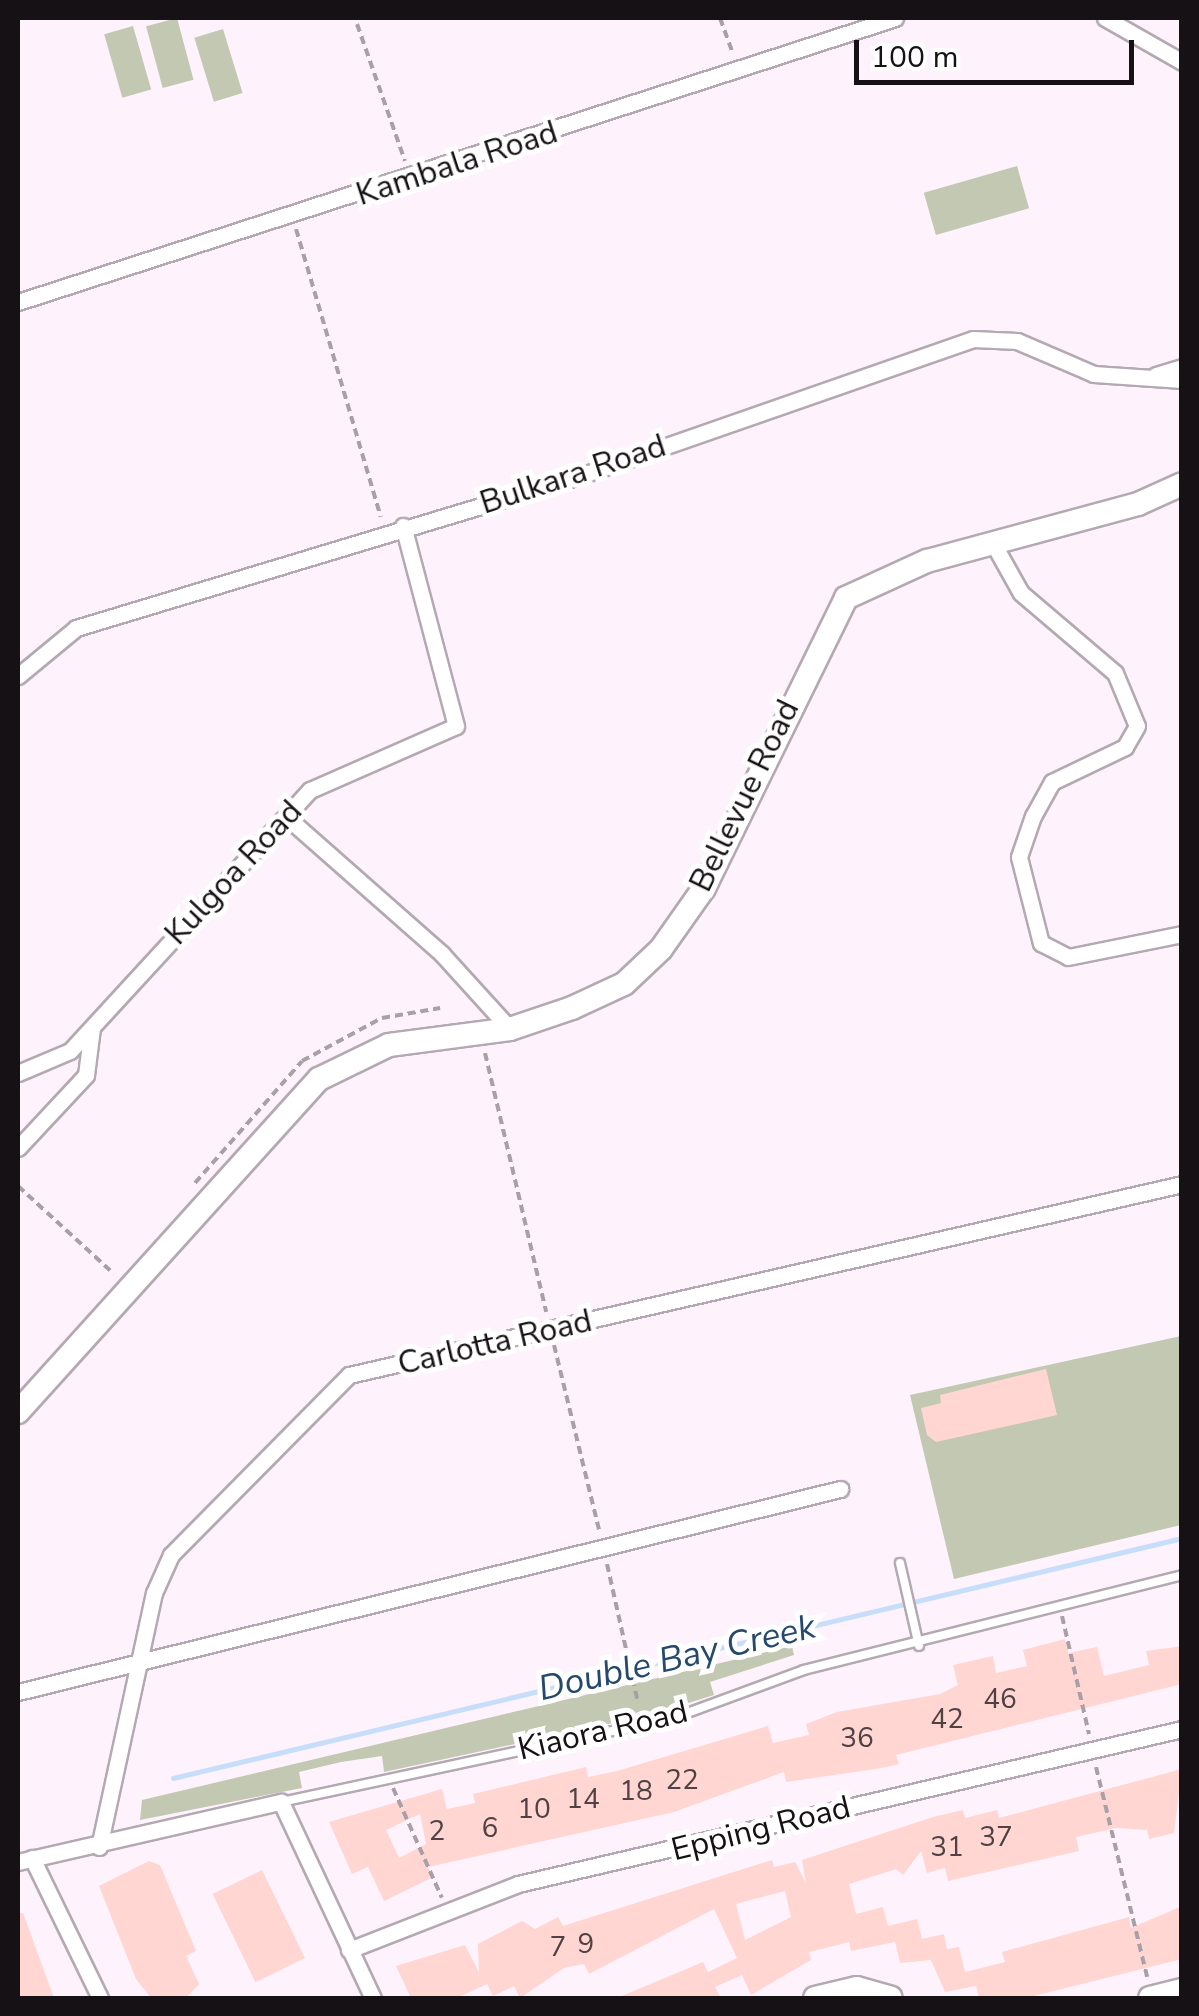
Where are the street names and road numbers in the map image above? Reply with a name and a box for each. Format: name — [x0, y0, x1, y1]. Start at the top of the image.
street label: Kambala Road — [352, 113, 562, 215]
street label: Bulkara Road — [475, 427, 671, 523]
street label: Bellevue Road — [682, 694, 808, 898]
street label: Kulgoa Road — [158, 793, 310, 953]
street label: Carlotta Road — [394, 1302, 596, 1384]
street label: Kiaora Road — [514, 1693, 692, 1769]
street label: Epping Road — [668, 1788, 854, 1870]

